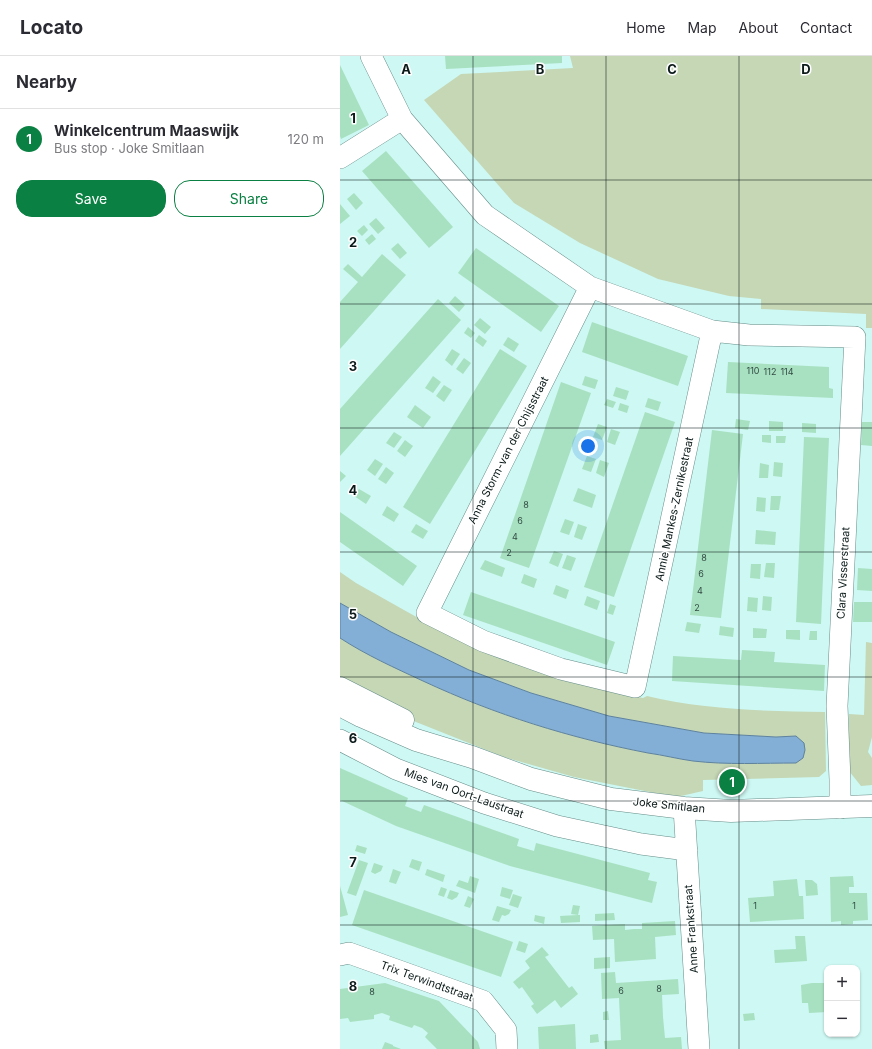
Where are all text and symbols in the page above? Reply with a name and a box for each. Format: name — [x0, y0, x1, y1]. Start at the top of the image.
text: Locato — [20, 16, 83, 39]
text: Home — [626, 19, 665, 36]
text: Map — [687, 19, 717, 36]
text: About — [739, 19, 778, 36]
text: Contact — [800, 19, 852, 36]
text: A — [401, 61, 411, 77]
text: B — [536, 61, 545, 77]
text: C — [667, 61, 677, 77]
text: D — [801, 61, 811, 77]
text: Nearby — [16, 72, 77, 92]
text: 1 — [350, 110, 356, 126]
text: Winkelcentrum Maaswijk — [54, 121, 239, 140]
text: 1 — [26, 131, 32, 147]
text: 120 m — [288, 131, 324, 147]
text: Bus stop · Joke Smitlaan — [54, 140, 204, 156]
button: Save — [16, 180, 166, 217]
button: Share — [174, 180, 324, 217]
text: 2 — [349, 234, 357, 250]
text: 3 — [349, 358, 357, 374]
house number: 110 — [747, 365, 760, 376]
house number: 112 — [764, 366, 776, 377]
house number: 114 — [780, 366, 794, 377]
street label: Anna Storm-van der Chijsstraat — [465, 374, 552, 526]
street label: Annie Mankes-Zernikestraat — [652, 435, 696, 582]
your location — [578, 436, 598, 456]
text: 4 — [349, 482, 358, 498]
house number: 8 — [523, 499, 529, 510]
house number: 6 — [517, 515, 523, 526]
street label: Clara Visserstraat — [834, 526, 852, 619]
house number: 4 — [512, 531, 518, 542]
house number: 2 — [506, 547, 512, 558]
house number: 8 — [701, 552, 707, 563]
house number: 6 — [698, 568, 704, 579]
house number: 4 — [697, 585, 703, 596]
house number: 2 — [694, 602, 700, 613]
text: 5 — [349, 606, 357, 622]
text: 6 — [349, 730, 357, 746]
street label: Mies van Oort-Laustraat — [402, 765, 526, 821]
pin: 1 — [719, 767, 745, 797]
street label: Joke Smitlaan — [632, 794, 706, 816]
text: 7 — [349, 854, 357, 870]
street label: Anne Frankstraat — [681, 884, 701, 974]
house number: 1 — [753, 900, 757, 911]
house number: 1 — [852, 900, 856, 911]
street label: Trix Terwindtstraat — [379, 958, 476, 1004]
map controls — [824, 965, 860, 1037]
button: + — [824, 965, 860, 1001]
text: 8 — [349, 978, 357, 994]
house number: 8 — [656, 983, 662, 994]
house number: 6 — [618, 985, 624, 996]
house number: 8 — [369, 986, 375, 997]
button: − — [824, 1001, 860, 1037]

